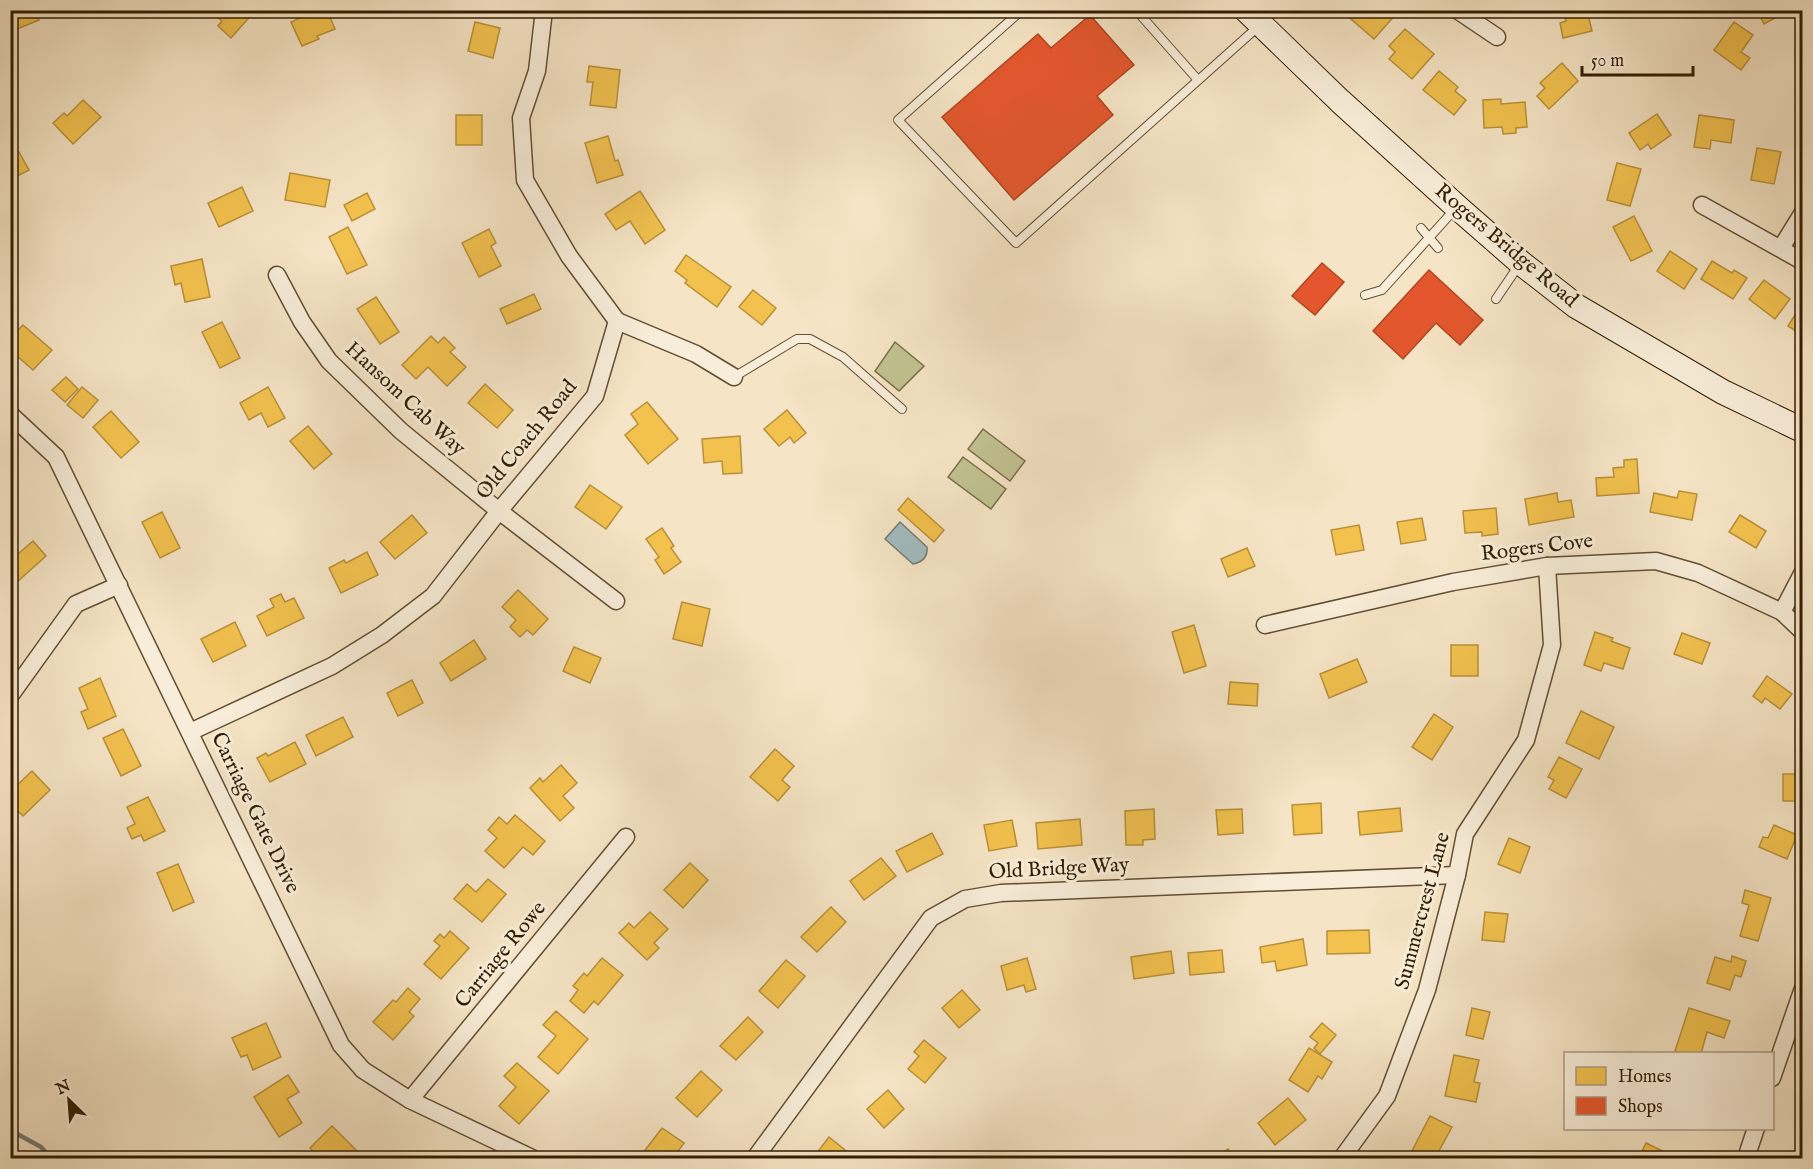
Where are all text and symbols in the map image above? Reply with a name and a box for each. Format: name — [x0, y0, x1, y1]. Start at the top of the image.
scale bar — [1582, 39, 1693, 77]
text: 50 m — [1591, 50, 1624, 73]
street label: Rogers Bridge Road — [1429, 178, 1584, 314]
street label: Hansom Cab Way — [339, 336, 472, 462]
street label: Old Coach Road — [470, 374, 584, 505]
street label: Rogers Cove — [1479, 528, 1595, 568]
street label: Carriage Gate Drive — [204, 728, 306, 898]
street label: Summercrest Lane — [1389, 829, 1457, 993]
street label: Old Bridge Way — [988, 852, 1131, 886]
street label: Carriage Rowe — [450, 896, 553, 1014]
legend — [1564, 1052, 1774, 1130]
text: Homes — [1618, 1066, 1671, 1089]
north arrow — [39, 1070, 99, 1130]
text: N — [52, 1076, 74, 1101]
text: Shops — [1618, 1096, 1663, 1119]

